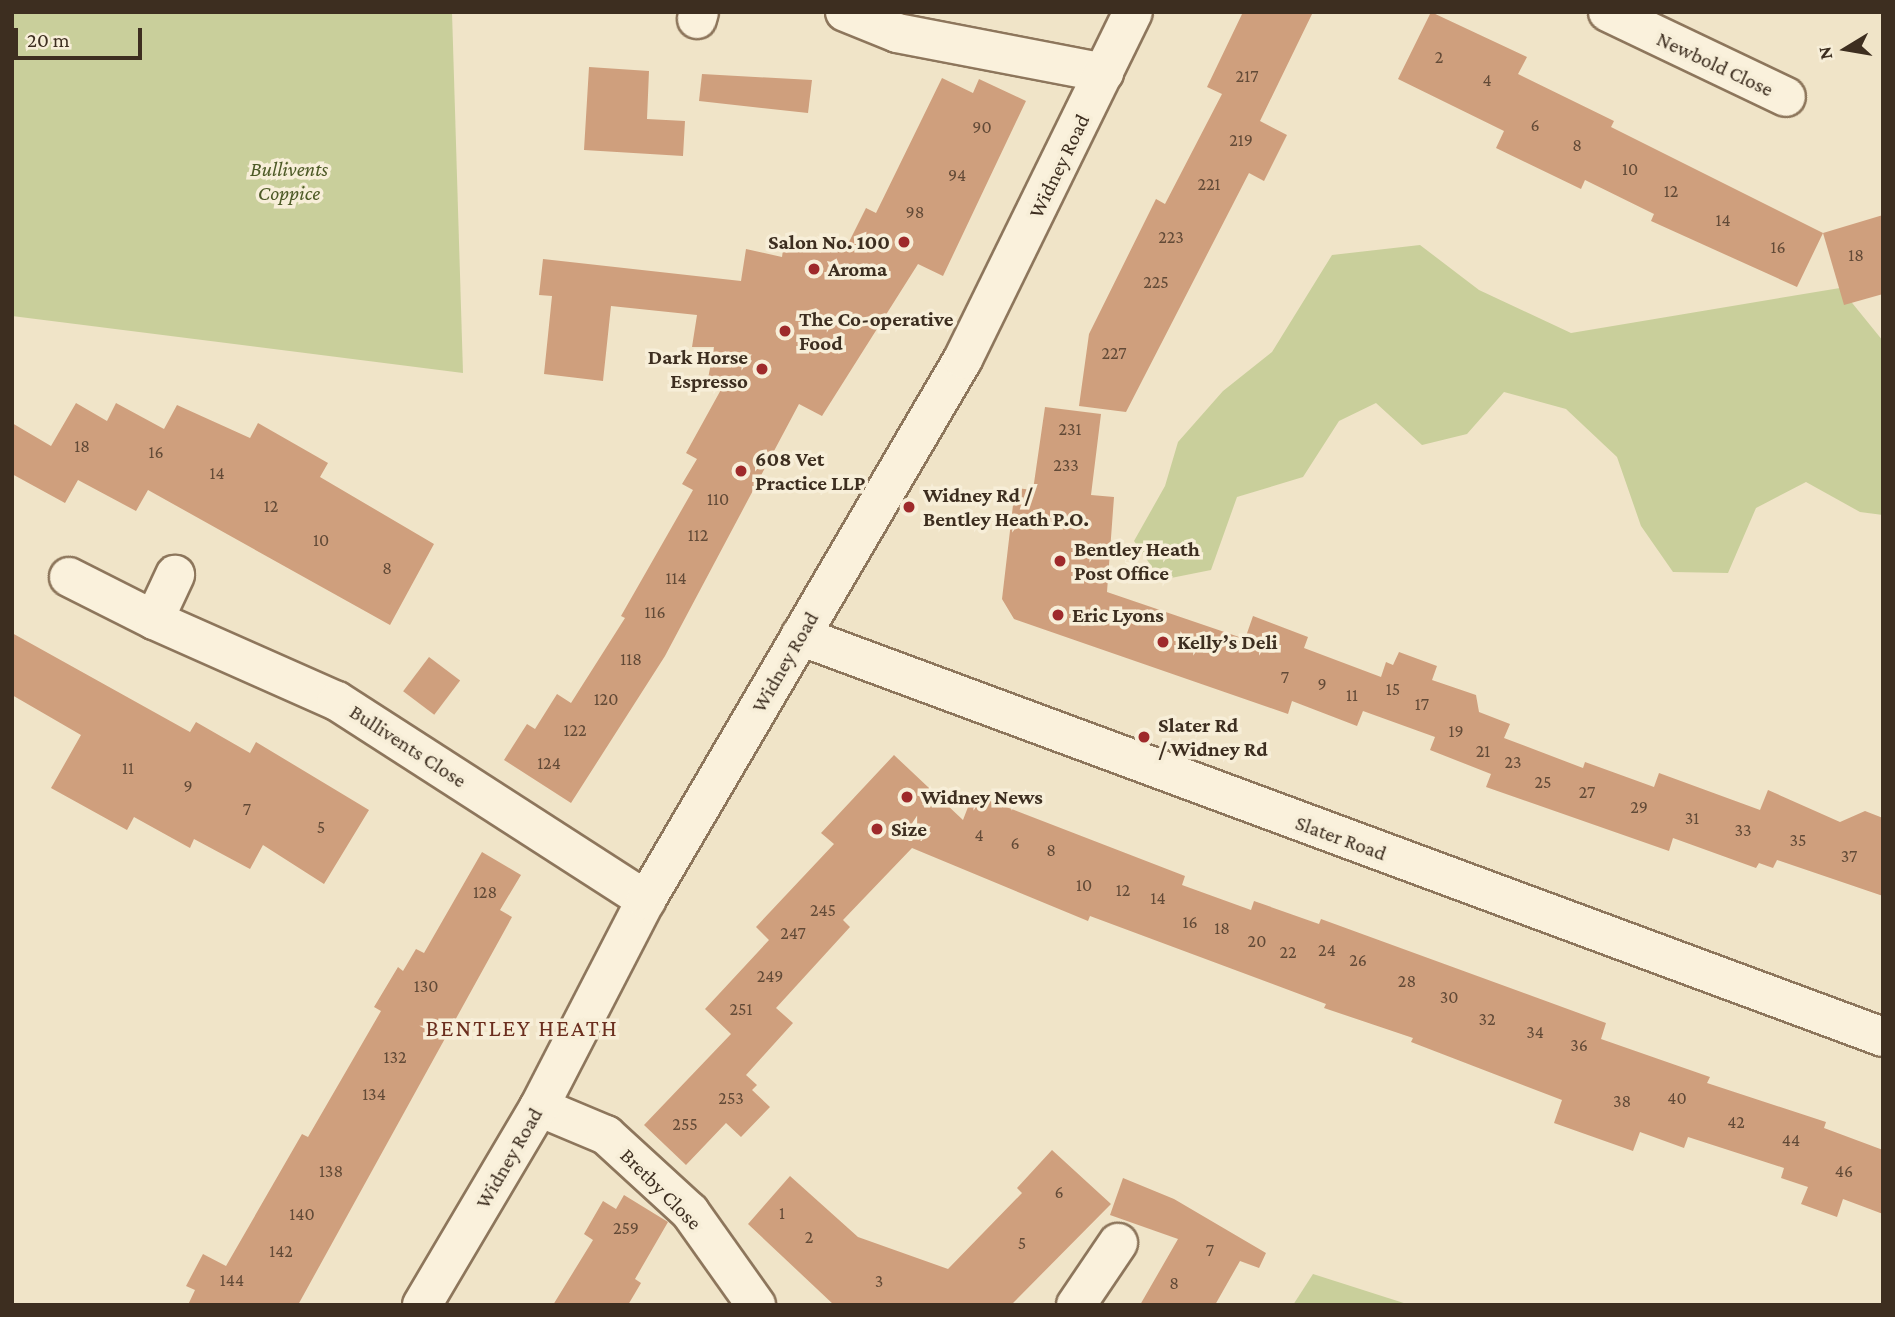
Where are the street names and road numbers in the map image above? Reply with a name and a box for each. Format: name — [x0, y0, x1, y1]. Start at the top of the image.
street label: Newbold Close — [1653, 26, 1777, 102]
street label: Widney Road — [1023, 110, 1095, 222]
street label: Widney Road — [746, 607, 824, 717]
street label: Bullivents Close — [345, 699, 471, 793]
street label: Slater Road — [1292, 810, 1390, 866]
street label: Widney Road — [470, 1103, 548, 1213]
street label: Bretby Close — [615, 1143, 707, 1235]

